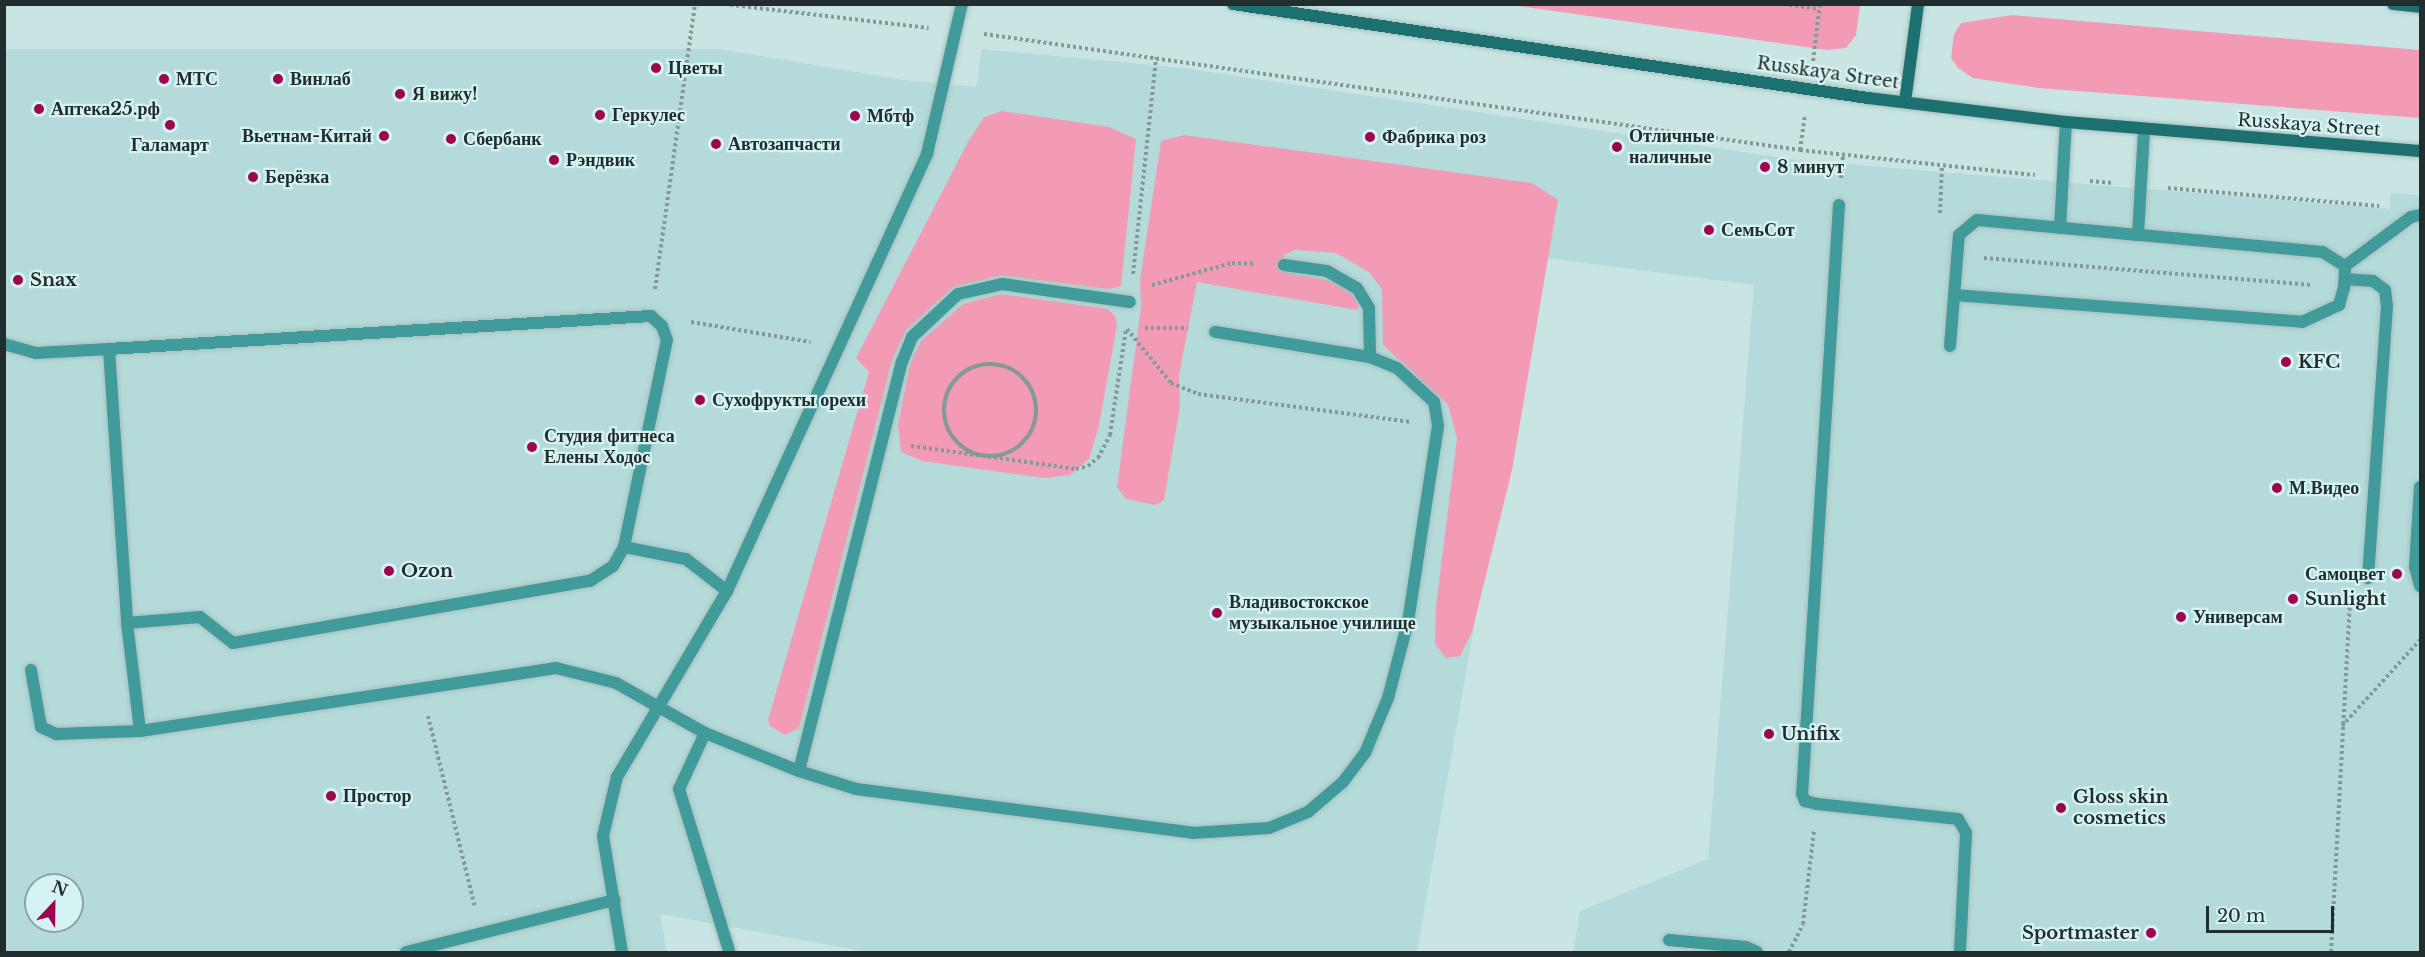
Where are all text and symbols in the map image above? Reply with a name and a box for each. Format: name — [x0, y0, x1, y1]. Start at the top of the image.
street label: Russkaya Street — [1755, 52, 1901, 94]
place label: Цветы — [668, 57, 723, 79]
marker: Цветы — [649, 61, 663, 75]
place label: МТС — [176, 68, 218, 90]
place label: Винлаб — [290, 68, 351, 90]
marker: МТС — [157, 72, 171, 86]
marker: Винлаб — [271, 72, 285, 86]
place label: Я вижу! — [412, 83, 478, 105]
marker: Я вижу! — [393, 87, 407, 101]
place label: Аптека25.рф — [51, 98, 160, 120]
marker: Аптека25.рф — [32, 102, 46, 116]
place label: Геркулес — [612, 104, 685, 126]
place label: Мбтф — [867, 105, 914, 127]
marker: Геркулес — [593, 108, 607, 122]
marker: Мбтф — [848, 109, 862, 123]
street label: Russkaya Street — [2236, 109, 2382, 141]
marker: Галамарт — [163, 118, 177, 132]
place label: Вьетнам-Китай — [242, 125, 372, 147]
place label: Фабрика роз — [1382, 126, 1486, 148]
place label: Отличные наличные — [1629, 126, 1714, 168]
place label: Сбербанк — [463, 128, 542, 150]
marker: Вьетнам-Китай — [377, 129, 391, 143]
marker: Фабрика роз — [1363, 130, 1377, 144]
marker: Сбербанк — [444, 132, 458, 146]
place label: Автозапчасти — [728, 133, 841, 155]
place label: Галамарт — [131, 134, 209, 156]
marker: Автозапчасти — [709, 137, 723, 151]
marker: Отличные наличные — [1610, 140, 1624, 154]
place label: Рэндвик — [566, 149, 635, 171]
marker: Рэндвик — [547, 153, 561, 167]
place label: 8 минут — [1777, 156, 1844, 178]
marker: 8 минут — [1758, 160, 1772, 174]
place label: Берёзка — [265, 166, 329, 188]
marker: Берёзка — [246, 170, 260, 184]
place label: СемьСот — [1721, 219, 1795, 241]
marker: СемьСот — [1702, 223, 1716, 237]
place label: Snax — [30, 269, 77, 291]
marker: Snax — [11, 273, 25, 287]
place label: KFC — [2298, 351, 2340, 373]
marker: KFC — [2279, 355, 2293, 369]
place label: Сухофрукты орехи — [712, 389, 866, 411]
marker: Сухофрукты орехи — [693, 393, 707, 407]
place label: Студия фитнеса Елены Ходос — [544, 426, 675, 468]
marker: Студия фитнеса Елены Ходос — [525, 440, 539, 454]
place label: М.Видео — [2289, 477, 2359, 499]
marker: М.Видео — [2270, 481, 2284, 495]
place label: Ozon — [401, 560, 453, 582]
place label: Самоцвет — [2305, 563, 2385, 585]
marker: Ozon — [382, 564, 396, 578]
marker: Самоцвет — [2390, 567, 2404, 581]
place label: Sunlight — [2305, 588, 2386, 610]
place label: Владивостокское музыкальное училище — [1229, 592, 1416, 634]
marker: Sunlight — [2286, 592, 2300, 606]
marker: Владивостокское музыкальное училище — [1210, 606, 1224, 620]
place label: Универсам — [2193, 606, 2283, 628]
marker: Универсам — [2174, 610, 2188, 624]
place label: Unifix — [1781, 723, 1840, 745]
marker: Unifix — [1762, 727, 1776, 741]
place label: Простор — [343, 785, 412, 807]
place label: Gloss skin cosmetics — [2073, 787, 2169, 830]
marker: Простор — [324, 789, 338, 803]
marker: Gloss skin cosmetics — [2054, 801, 2068, 815]
north arrow — [24, 873, 84, 933]
text: N — [49, 876, 71, 900]
scale bar — [2209, 894, 2336, 932]
text: 20 m — [2217, 905, 2265, 927]
place label: Sportmaster — [2022, 922, 2139, 944]
marker: Sportmaster — [2144, 926, 2158, 940]

